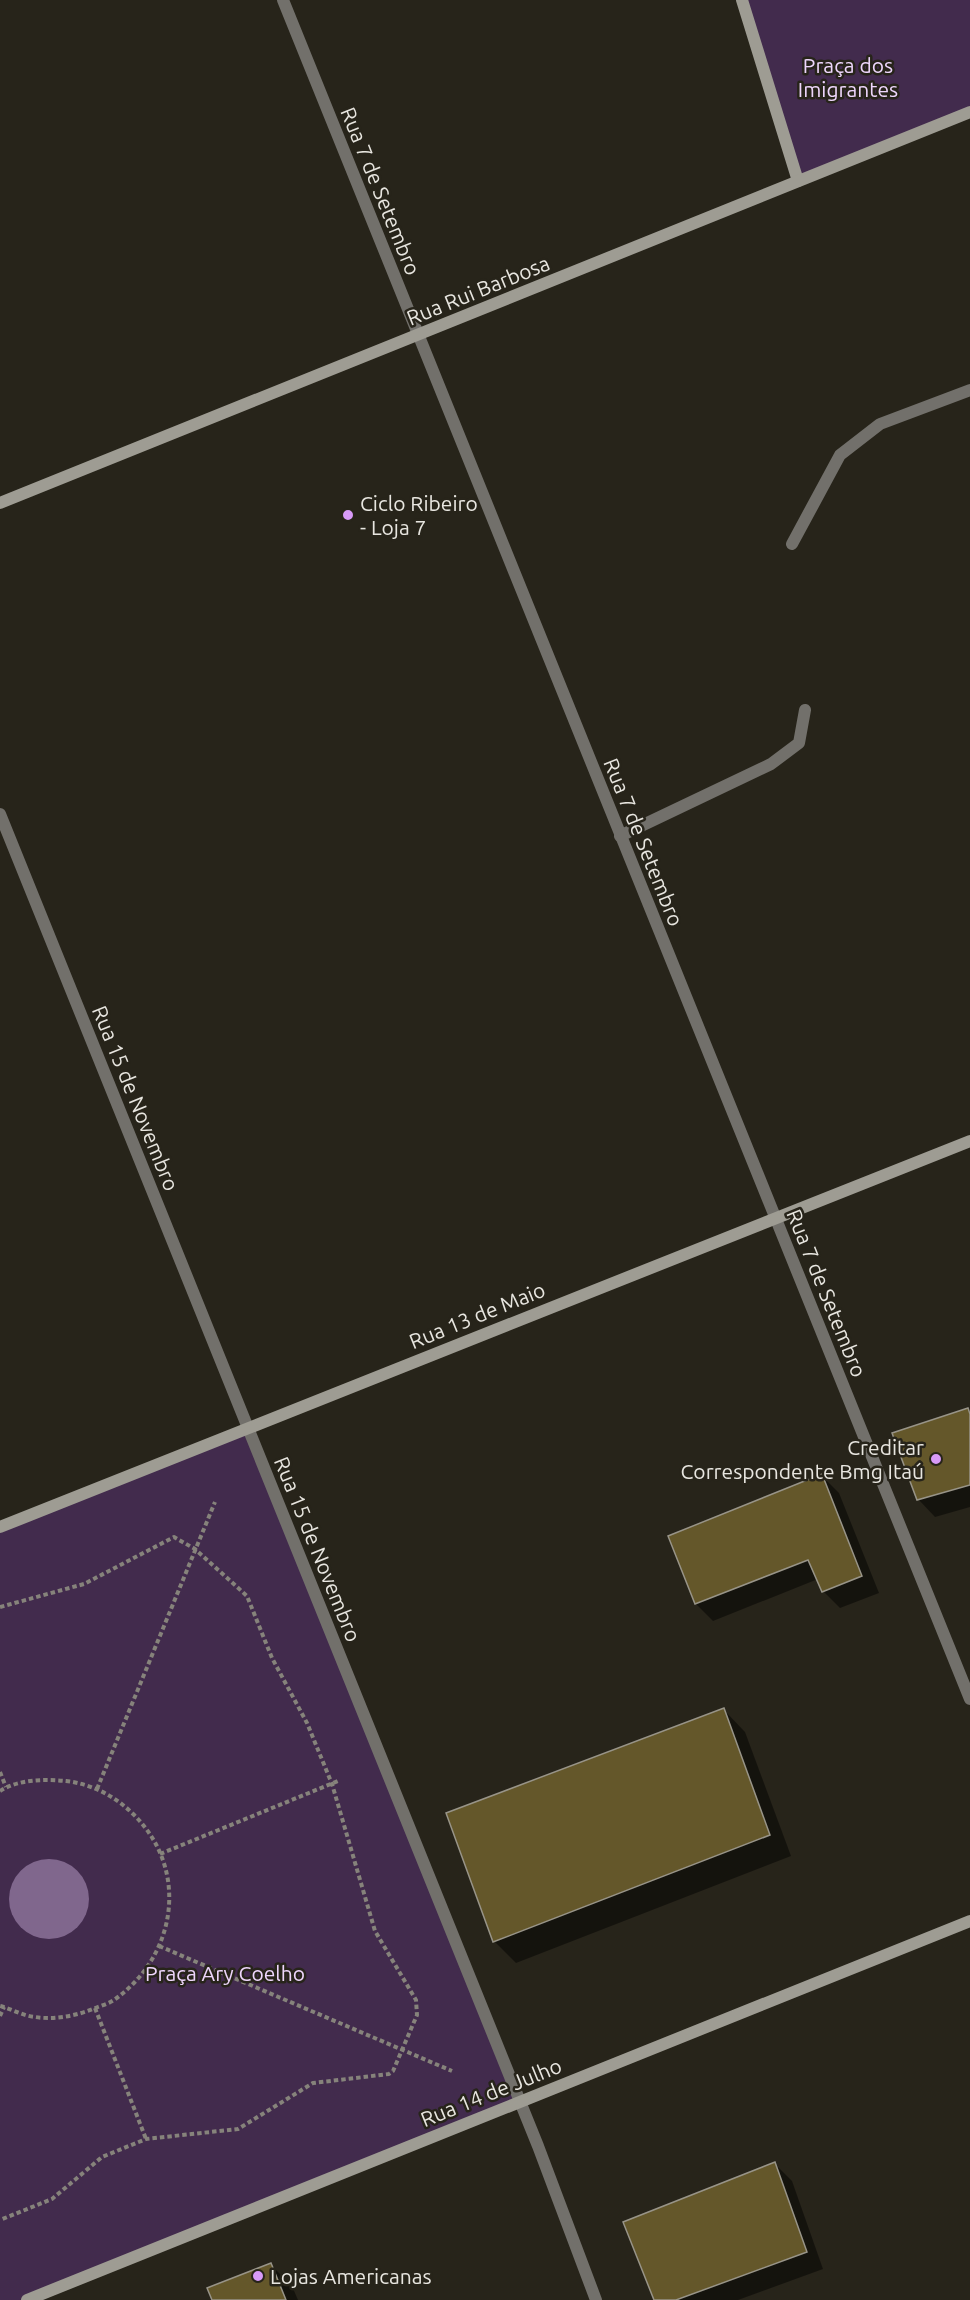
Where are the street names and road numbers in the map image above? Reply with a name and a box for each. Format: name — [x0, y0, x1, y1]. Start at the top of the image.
street label: Rua 7 de Setembro — [336, 104, 426, 278]
street label: Rua Rui Barbosa — [403, 250, 553, 330]
street label: Rua 7 de Setembro — [599, 755, 689, 929]
street label: Rua 15 de Novembro — [88, 1002, 184, 1194]
street label: Rua 7 de Setembro — [782, 1206, 872, 1380]
street label: Rua 13 de Maio — [406, 1277, 548, 1353]
street label: Rua 15 de Novembro — [270, 1453, 366, 1645]
street label: Rua 14 de Julho — [417, 2053, 565, 2131]

